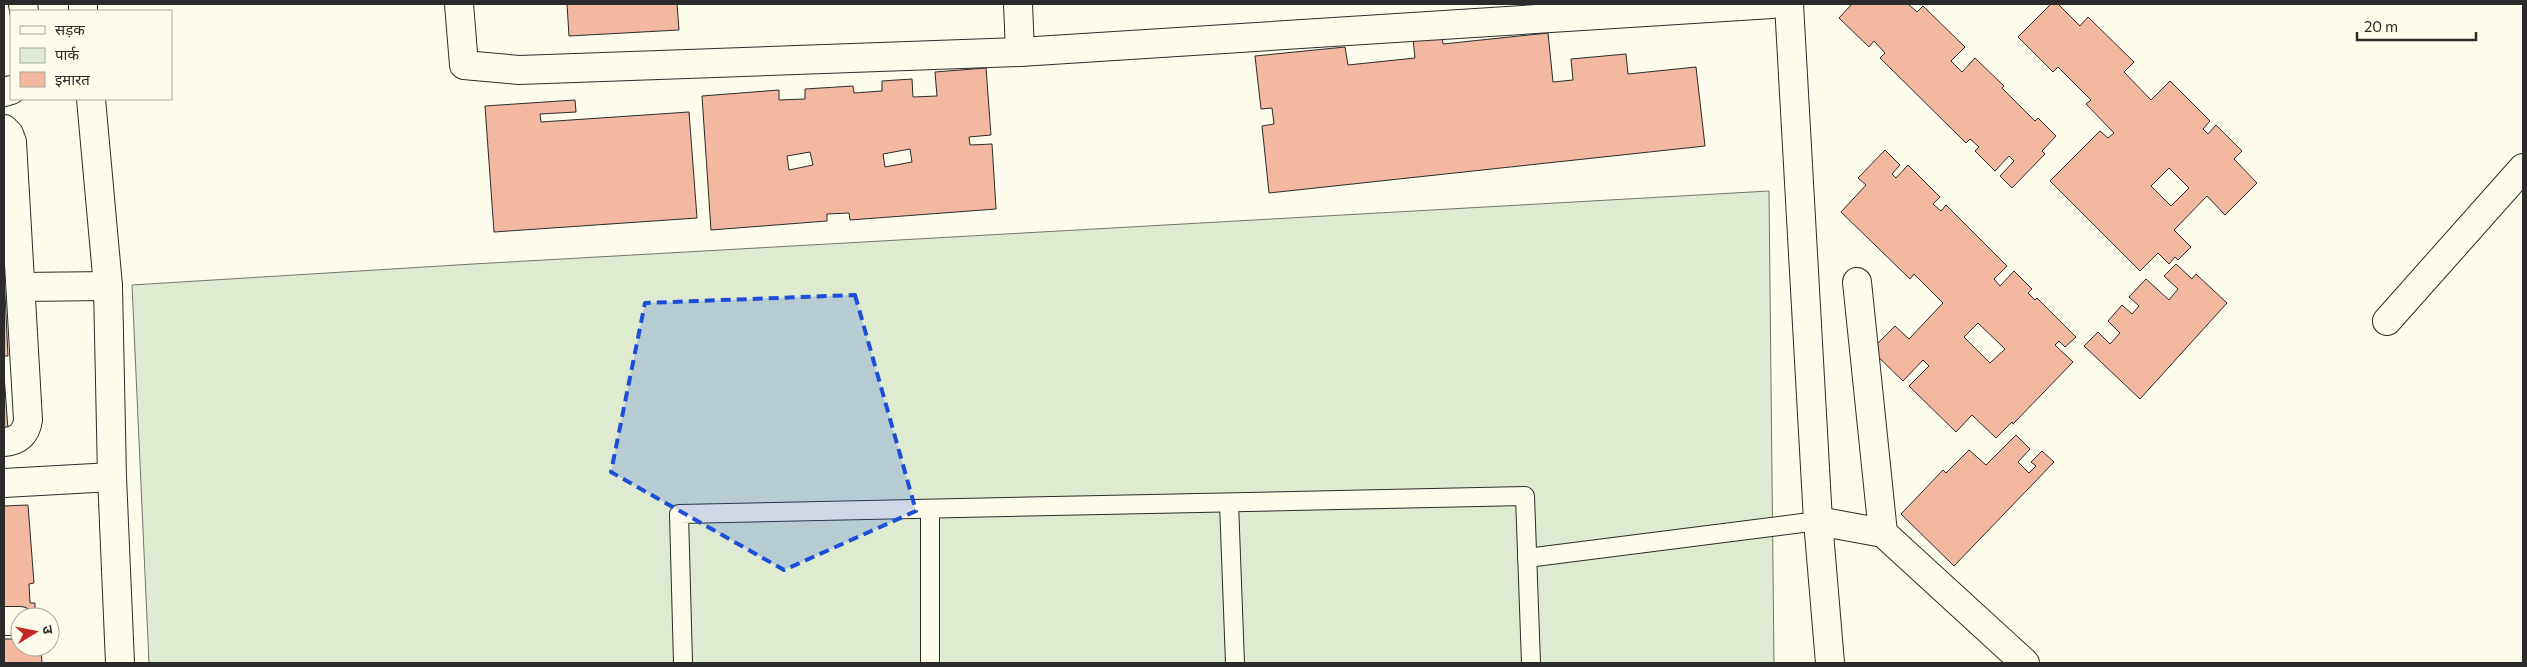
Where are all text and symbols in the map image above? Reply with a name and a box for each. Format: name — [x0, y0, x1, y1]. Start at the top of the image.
legend — [10, 10, 172, 100]
scale bar — [2357, 10, 2476, 42]
text: 20 m — [2364, 17, 2398, 35]
text: सड़क — [55, 20, 85, 38]
text: पार्क — [55, 45, 79, 63]
text: इमारत — [55, 70, 90, 88]
north arrow — [10, 607, 60, 657]
text: उ — [39, 624, 58, 636]

